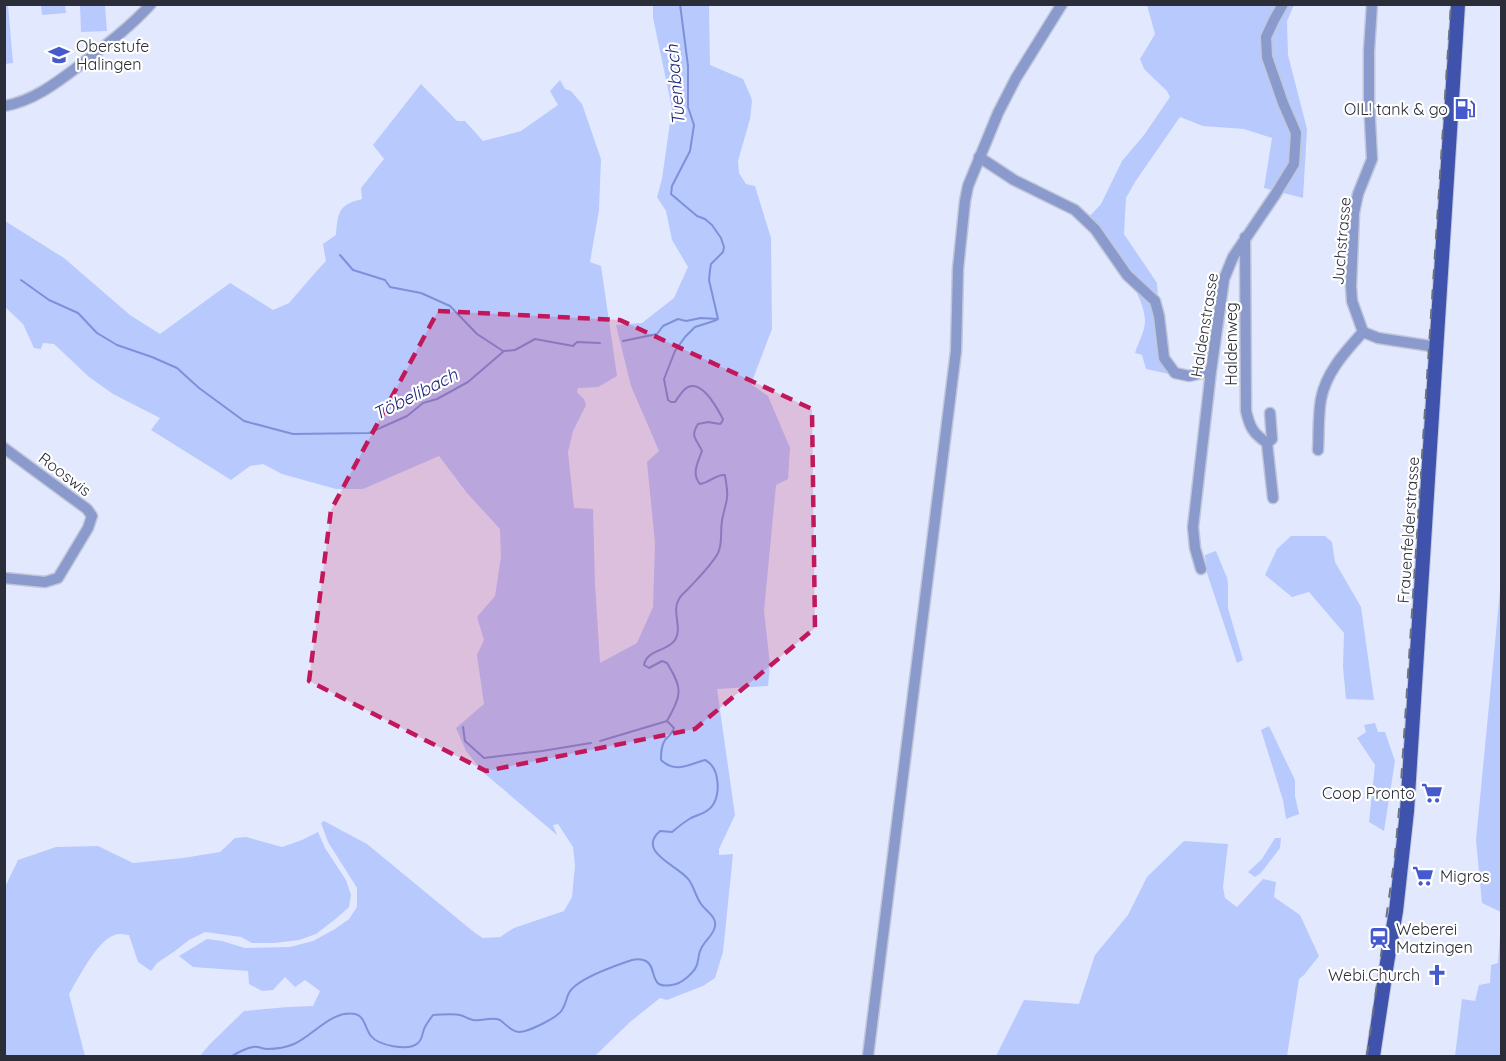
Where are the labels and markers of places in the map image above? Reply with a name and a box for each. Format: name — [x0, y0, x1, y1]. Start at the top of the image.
place label: Oberstufe Halingen — [76, 36, 149, 74]
school or university icon: Oberstufe Halingen — [47, 43, 71, 67]
fuel station icon: OIL! tank & go — [1453, 97, 1477, 121]
place label: OIL! tank & go — [1344, 99, 1448, 119]
supermarket icon: Coop Pronto — [1420, 781, 1444, 805]
place label: Coop Pronto — [1322, 783, 1415, 803]
supermarket icon: Migros — [1411, 864, 1435, 888]
place label: Migros — [1440, 866, 1490, 886]
place label: Weberei Matzingen — [1396, 919, 1473, 957]
station icon: Weberei Matzingen — [1367, 926, 1391, 950]
church icon: Webi.Church — [1425, 963, 1449, 987]
place label: Webi.Church — [1328, 965, 1420, 985]

